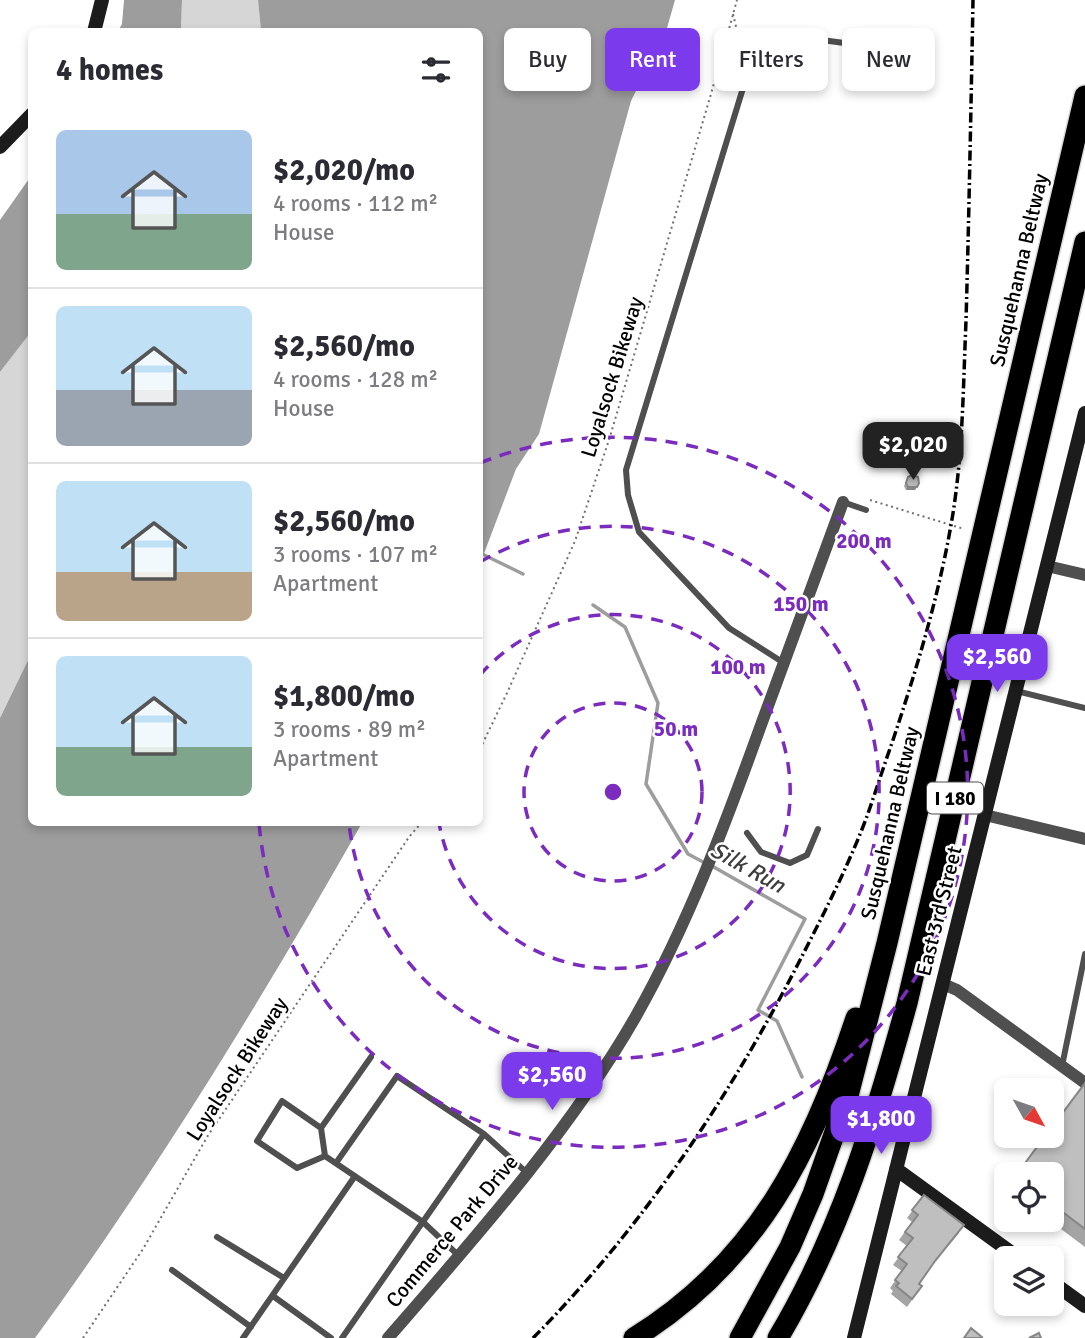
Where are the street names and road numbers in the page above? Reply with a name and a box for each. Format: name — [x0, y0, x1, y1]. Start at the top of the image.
street label: Susquehanna Beltway — [984, 171, 1054, 369]
street label: Loyalsock Bikeway — [575, 293, 649, 460]
street label: Susquehanna Beltway — [855, 724, 925, 922]
road number: I 180 — [927, 782, 983, 814]
street label: East 3rd Street — [910, 843, 968, 979]
street label: Loyalsock Bikeway — [181, 992, 293, 1146]
street label: Commerce Park Drive — [380, 1149, 524, 1313]

